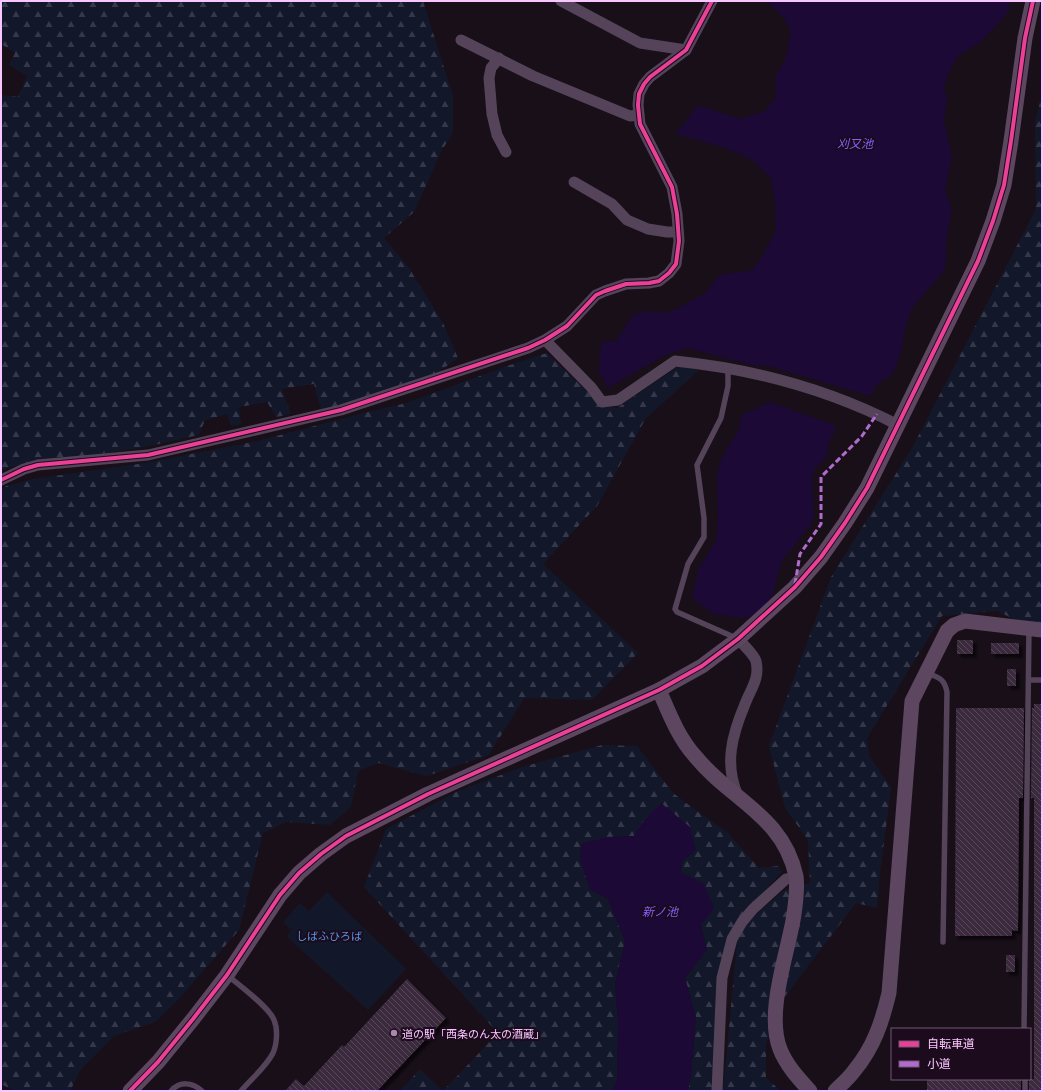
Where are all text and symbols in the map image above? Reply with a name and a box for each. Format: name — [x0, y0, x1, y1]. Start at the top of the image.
water label: 刈又池 — [837, 136, 874, 151]
water label: 新ノ池 — [642, 904, 679, 919]
park label: しばふひろば — [296, 929, 362, 942]
place label: 道の駅「西条のん太の酒蔵」 — [402, 1027, 545, 1040]
marker: 道の駅「西条のん太の酒蔵」 — [389, 1028, 399, 1038]
legend — [891, 1028, 1031, 1080]
text: 自転車道 — [927, 1036, 975, 1051]
text: 小道 — [927, 1056, 951, 1071]

